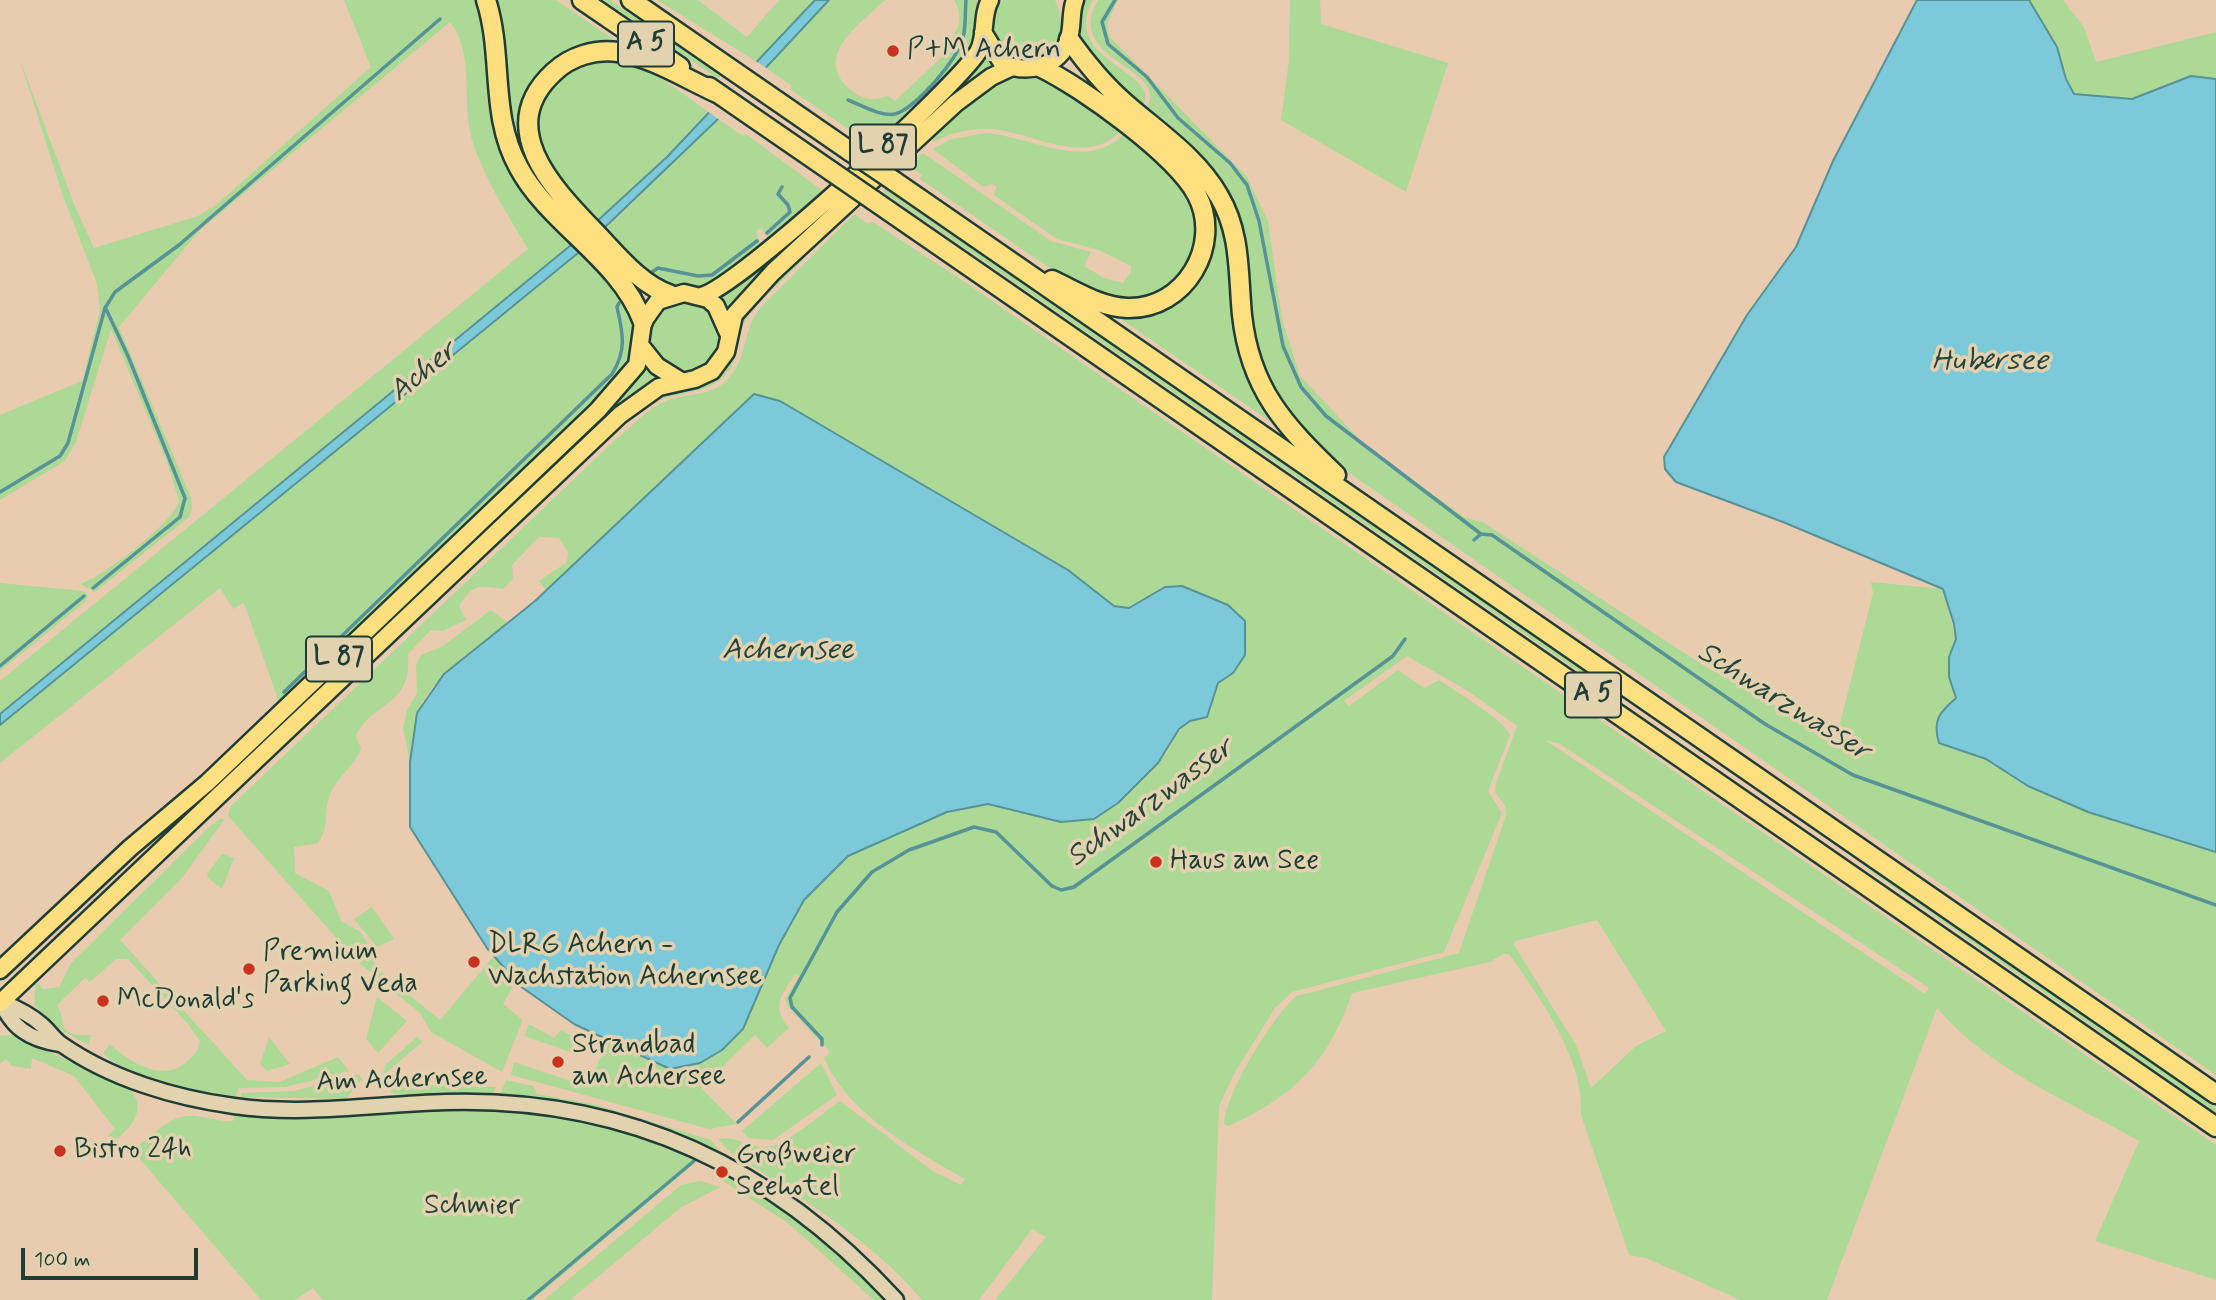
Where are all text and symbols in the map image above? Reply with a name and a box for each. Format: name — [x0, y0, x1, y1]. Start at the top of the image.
road number: A 5 — [618, 22, 674, 66]
place label: P+M Achern — [907, 34, 1061, 68]
marker: P+M Achern — [885, 43, 901, 59]
road number: L 87 — [850, 124, 916, 170]
water label: Acher — [383, 335, 465, 411]
water label: Hubersee — [1932, 345, 2048, 381]
water label: Achernsee — [722, 634, 854, 670]
water label: Schwarzwasser — [1690, 635, 1876, 771]
road number: L 87 — [306, 636, 372, 681]
road number: A 5 — [1565, 673, 1621, 718]
water label: Schwarzwasser — [1061, 731, 1241, 877]
place label: Haus am See — [1170, 845, 1319, 879]
marker: Haus am See — [1148, 854, 1164, 870]
place label: DLRG Achern - Wachstation Achernsee — [488, 929, 762, 995]
place label: Premium Parking Veda — [263, 936, 418, 1002]
marker: DLRG Achern - Wachstation Achernsee — [466, 954, 482, 970]
marker: Premium Parking Veda — [241, 961, 257, 977]
place label: McDonald's — [117, 984, 254, 1018]
marker: McDonald's — [95, 993, 111, 1009]
place label: Strandbad am Achersee — [572, 1029, 726, 1095]
marker: Strandbad am Achersee — [550, 1054, 566, 1070]
street label: Am Achernsee — [316, 1061, 488, 1101]
place label: Bistro 24h — [74, 1134, 192, 1168]
place label: Großweier Seehotel — [736, 1139, 856, 1205]
marker: Bistro 24h — [52, 1143, 68, 1159]
marker: Großweier Seehotel — [714, 1164, 730, 1180]
park label: Schmier — [424, 1190, 520, 1224]
scale bar — [24, 1234, 201, 1278]
text: 100 m — [34, 1246, 90, 1274]

